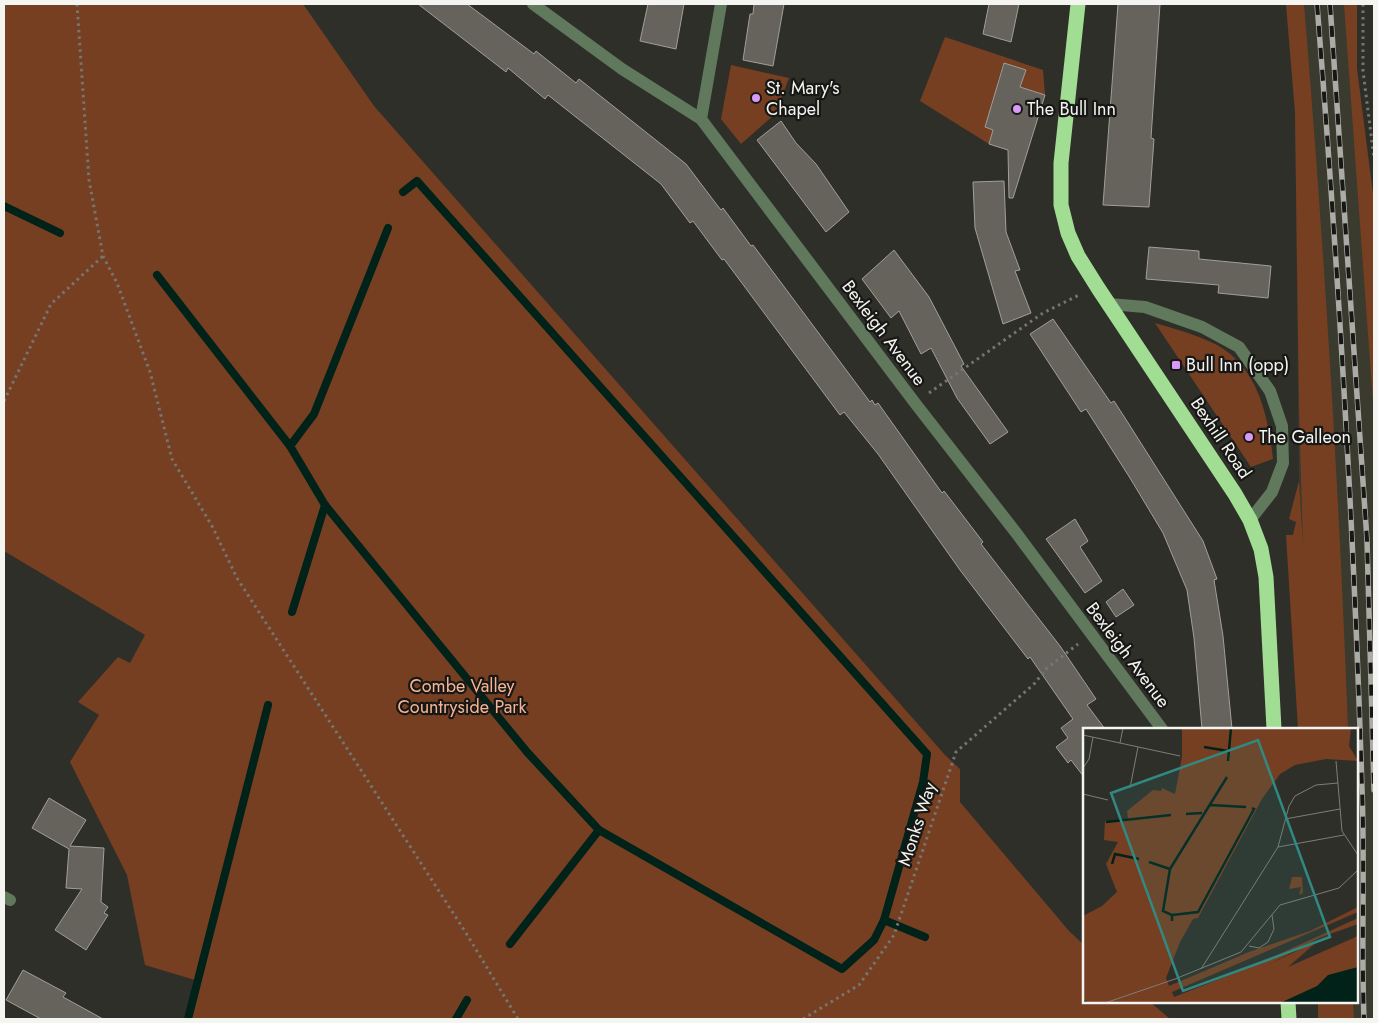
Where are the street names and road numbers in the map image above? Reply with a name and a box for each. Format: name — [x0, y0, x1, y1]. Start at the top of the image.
street label: Bexleigh Avenue — [836, 275, 932, 391]
street label: Bexhill Road — [1184, 392, 1258, 484]
street label: Bexleigh Avenue — [1080, 597, 1176, 713]
street label: Monks Way — [891, 779, 943, 869]

